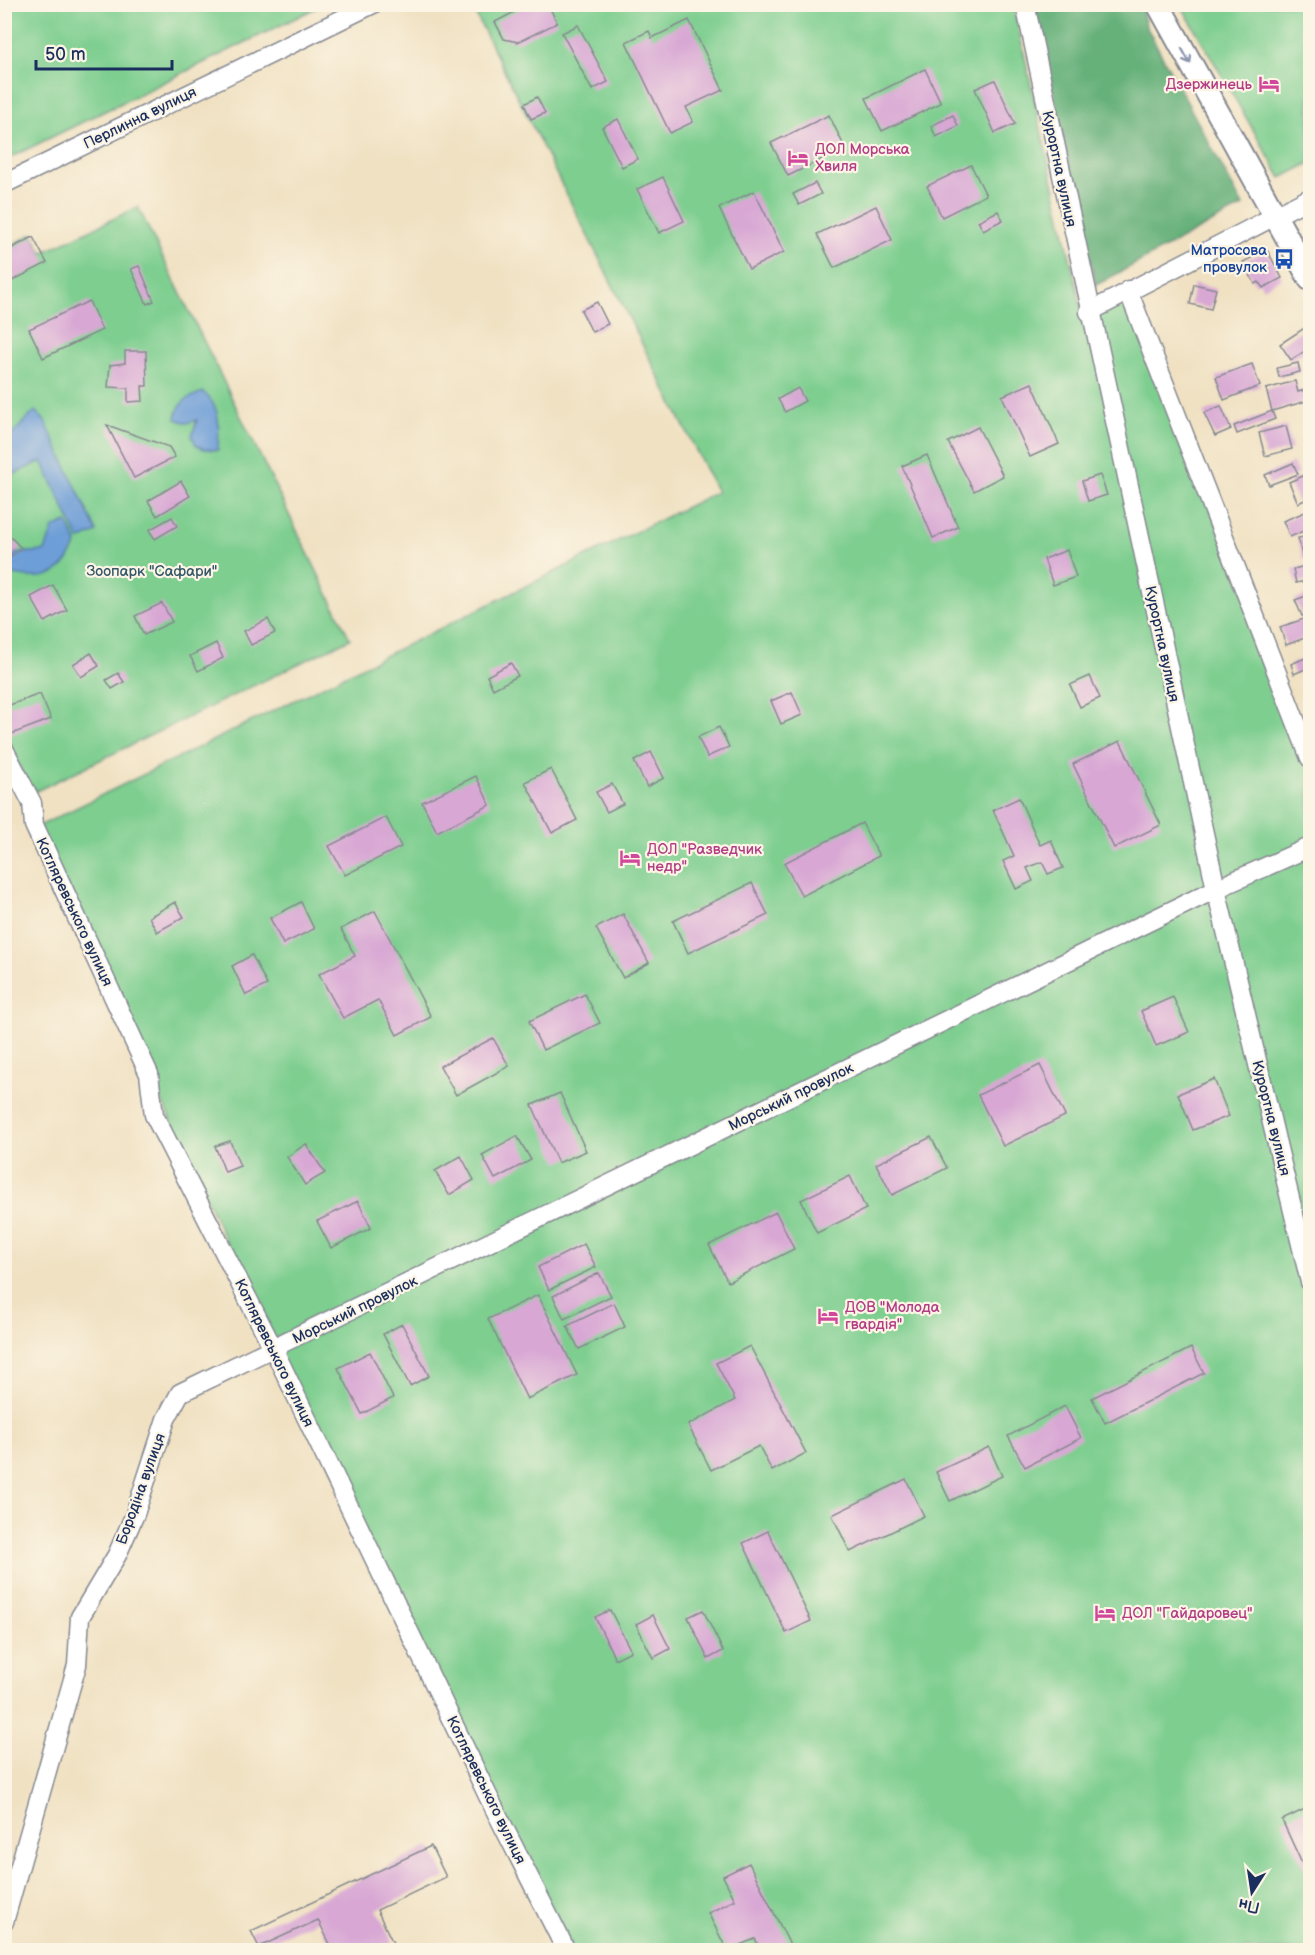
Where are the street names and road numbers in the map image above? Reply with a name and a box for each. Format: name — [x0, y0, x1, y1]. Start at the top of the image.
street label: Перлинна вулиця — [80, 82, 200, 154]
street label: Курортна вулиця — [1037, 109, 1081, 229]
street label: Курортна вулиця — [1140, 584, 1184, 704]
street label: Котляревського вулиця — [31, 834, 117, 990]
street label: Курортна вулиця — [1247, 1058, 1295, 1178]
street label: Морський провулок — [725, 1059, 857, 1135]
street label: Морський провулок — [289, 1272, 421, 1348]
street label: Котляревського вулиця — [230, 1276, 318, 1430]
street label: Бородіна вулиця — [112, 1431, 170, 1547]
street label: Котляревського вулиця — [442, 1713, 530, 1867]

